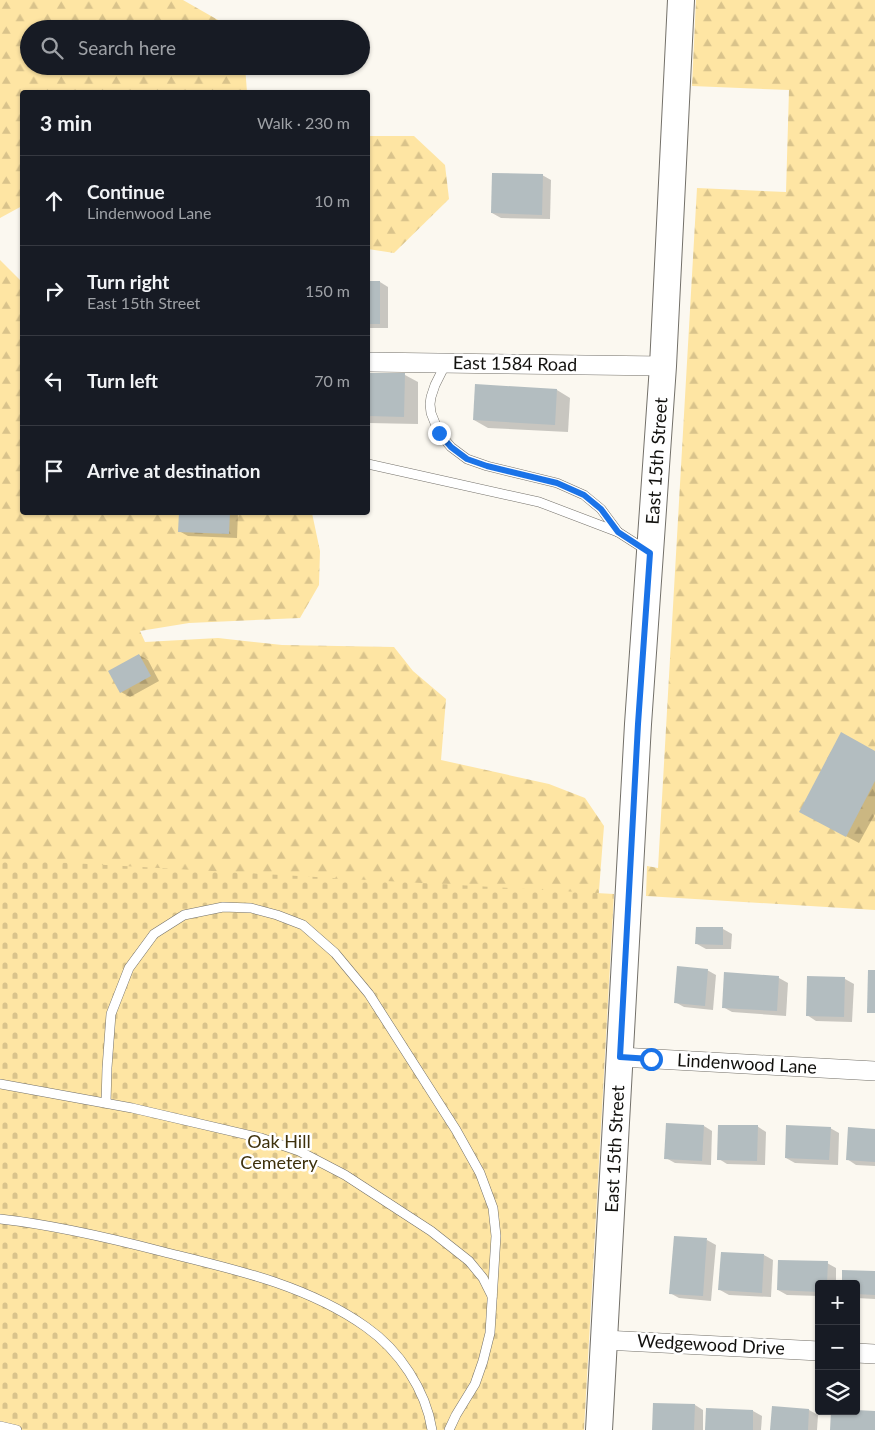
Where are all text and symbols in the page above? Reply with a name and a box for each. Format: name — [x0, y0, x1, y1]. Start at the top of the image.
search box — [20, 20, 370, 75]
icon: search — [38, 34, 66, 62]
text: Search here — [78, 36, 176, 59]
text: 3 min — [40, 110, 92, 135]
text: Walk · 230 m — [257, 113, 350, 132]
text: Continue — [87, 180, 165, 203]
icon: ahead — [40, 187, 68, 215]
text: 10 m — [314, 191, 350, 210]
text: Lindenwood Lane — [87, 203, 211, 222]
text: Turn right — [87, 270, 169, 293]
icon: right — [40, 277, 68, 305]
text: 150 m — [305, 281, 350, 300]
text: East 15th Street — [87, 293, 200, 312]
street label: East 1584 Road — [453, 351, 577, 375]
icon: left — [40, 367, 68, 395]
text: Turn left — [87, 369, 158, 392]
text: 70 m — [314, 371, 350, 390]
street label: East 15th Street — [641, 396, 671, 525]
route end — [428, 422, 451, 445]
icon: arrive — [40, 457, 68, 485]
text: Arrive at destination — [87, 459, 260, 482]
route start — [640, 1048, 663, 1071]
street label: Lindenwood Lane — [677, 1048, 818, 1078]
street label: East 15th Street — [600, 1084, 628, 1213]
park label: Oak Hill Cemetery — [240, 1130, 318, 1173]
map controls — [815, 1280, 860, 1415]
button: + — [815, 1280, 860, 1325]
button: − — [815, 1325, 860, 1370]
street label: Wedgewood Drive — [637, 1329, 785, 1359]
button: layers — [815, 1370, 860, 1415]

